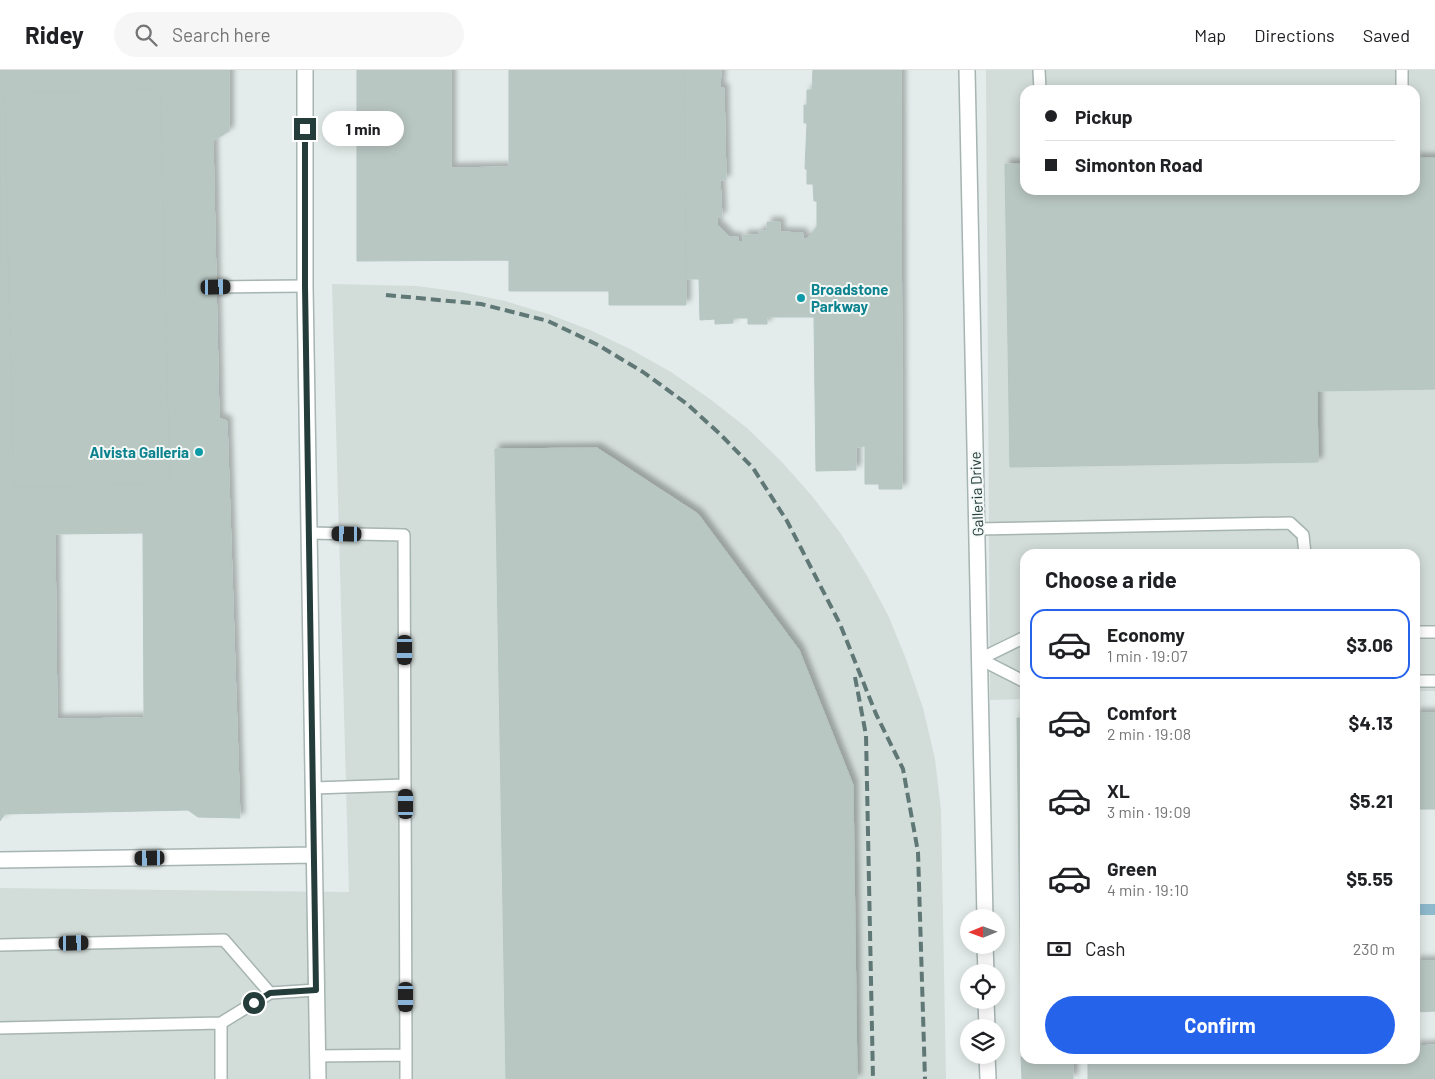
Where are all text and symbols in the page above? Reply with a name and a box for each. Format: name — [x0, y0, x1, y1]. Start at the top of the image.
search box — [114, 12, 464, 57]
text: Ridey — [25, 20, 84, 49]
icon: search — [132, 21, 160, 49]
text: Search here — [172, 23, 271, 46]
text: Map — [1194, 24, 1226, 46]
text: Directions — [1254, 24, 1335, 46]
text: Saved — [1363, 24, 1410, 46]
text: Pickup — [1075, 105, 1133, 128]
callout: 1 min — [322, 112, 405, 146]
route end — [294, 118, 316, 140]
text: 1 min — [345, 119, 381, 138]
text: Simonton Road — [1075, 153, 1203, 176]
car — [200, 279, 231, 295]
place label: Broadstone Parkway — [811, 280, 888, 315]
marker: Broadstone Parkway — [795, 292, 807, 304]
place label: Alvista Galleria — [89, 443, 189, 461]
marker: Alvista Galleria — [193, 446, 205, 458]
street label: Galleria Drive — [966, 451, 986, 537]
car — [331, 526, 362, 542]
text: Choose a ride — [1045, 566, 1177, 592]
icon: car — [1047, 622, 1092, 667]
text: Economy — [1107, 623, 1185, 646]
text: $3.06 — [1346, 633, 1393, 656]
car — [397, 635, 412, 665]
text: 1 min · 19:07 — [1107, 646, 1187, 665]
icon: car — [1047, 700, 1092, 745]
text: Comfort — [1107, 701, 1177, 724]
text: $4.13 — [1349, 711, 1393, 734]
text: 2 min · 19:08 — [1107, 724, 1191, 743]
icon: car — [1047, 778, 1092, 823]
text: XL — [1107, 779, 1130, 802]
car — [398, 789, 413, 819]
text: $5.21 — [1350, 789, 1393, 812]
text: 3 min · 19:09 — [1107, 802, 1191, 821]
car — [134, 850, 165, 866]
icon: car — [1047, 856, 1092, 901]
text: Green — [1107, 857, 1157, 880]
text: $5.55 — [1346, 867, 1393, 890]
text: 4 min · 19:10 — [1107, 880, 1189, 899]
north arrow — [960, 909, 1005, 954]
map controls — [960, 909, 1005, 1064]
car — [58, 935, 89, 951]
icon: cash — [1045, 935, 1073, 963]
text: Cash — [1085, 937, 1126, 960]
text: 230 m — [1353, 939, 1395, 958]
button: locate — [960, 964, 1005, 1009]
car — [398, 982, 413, 1012]
route start — [243, 992, 265, 1014]
button: Confirm — [1045, 996, 1395, 1054]
button: layers — [960, 1019, 1005, 1064]

